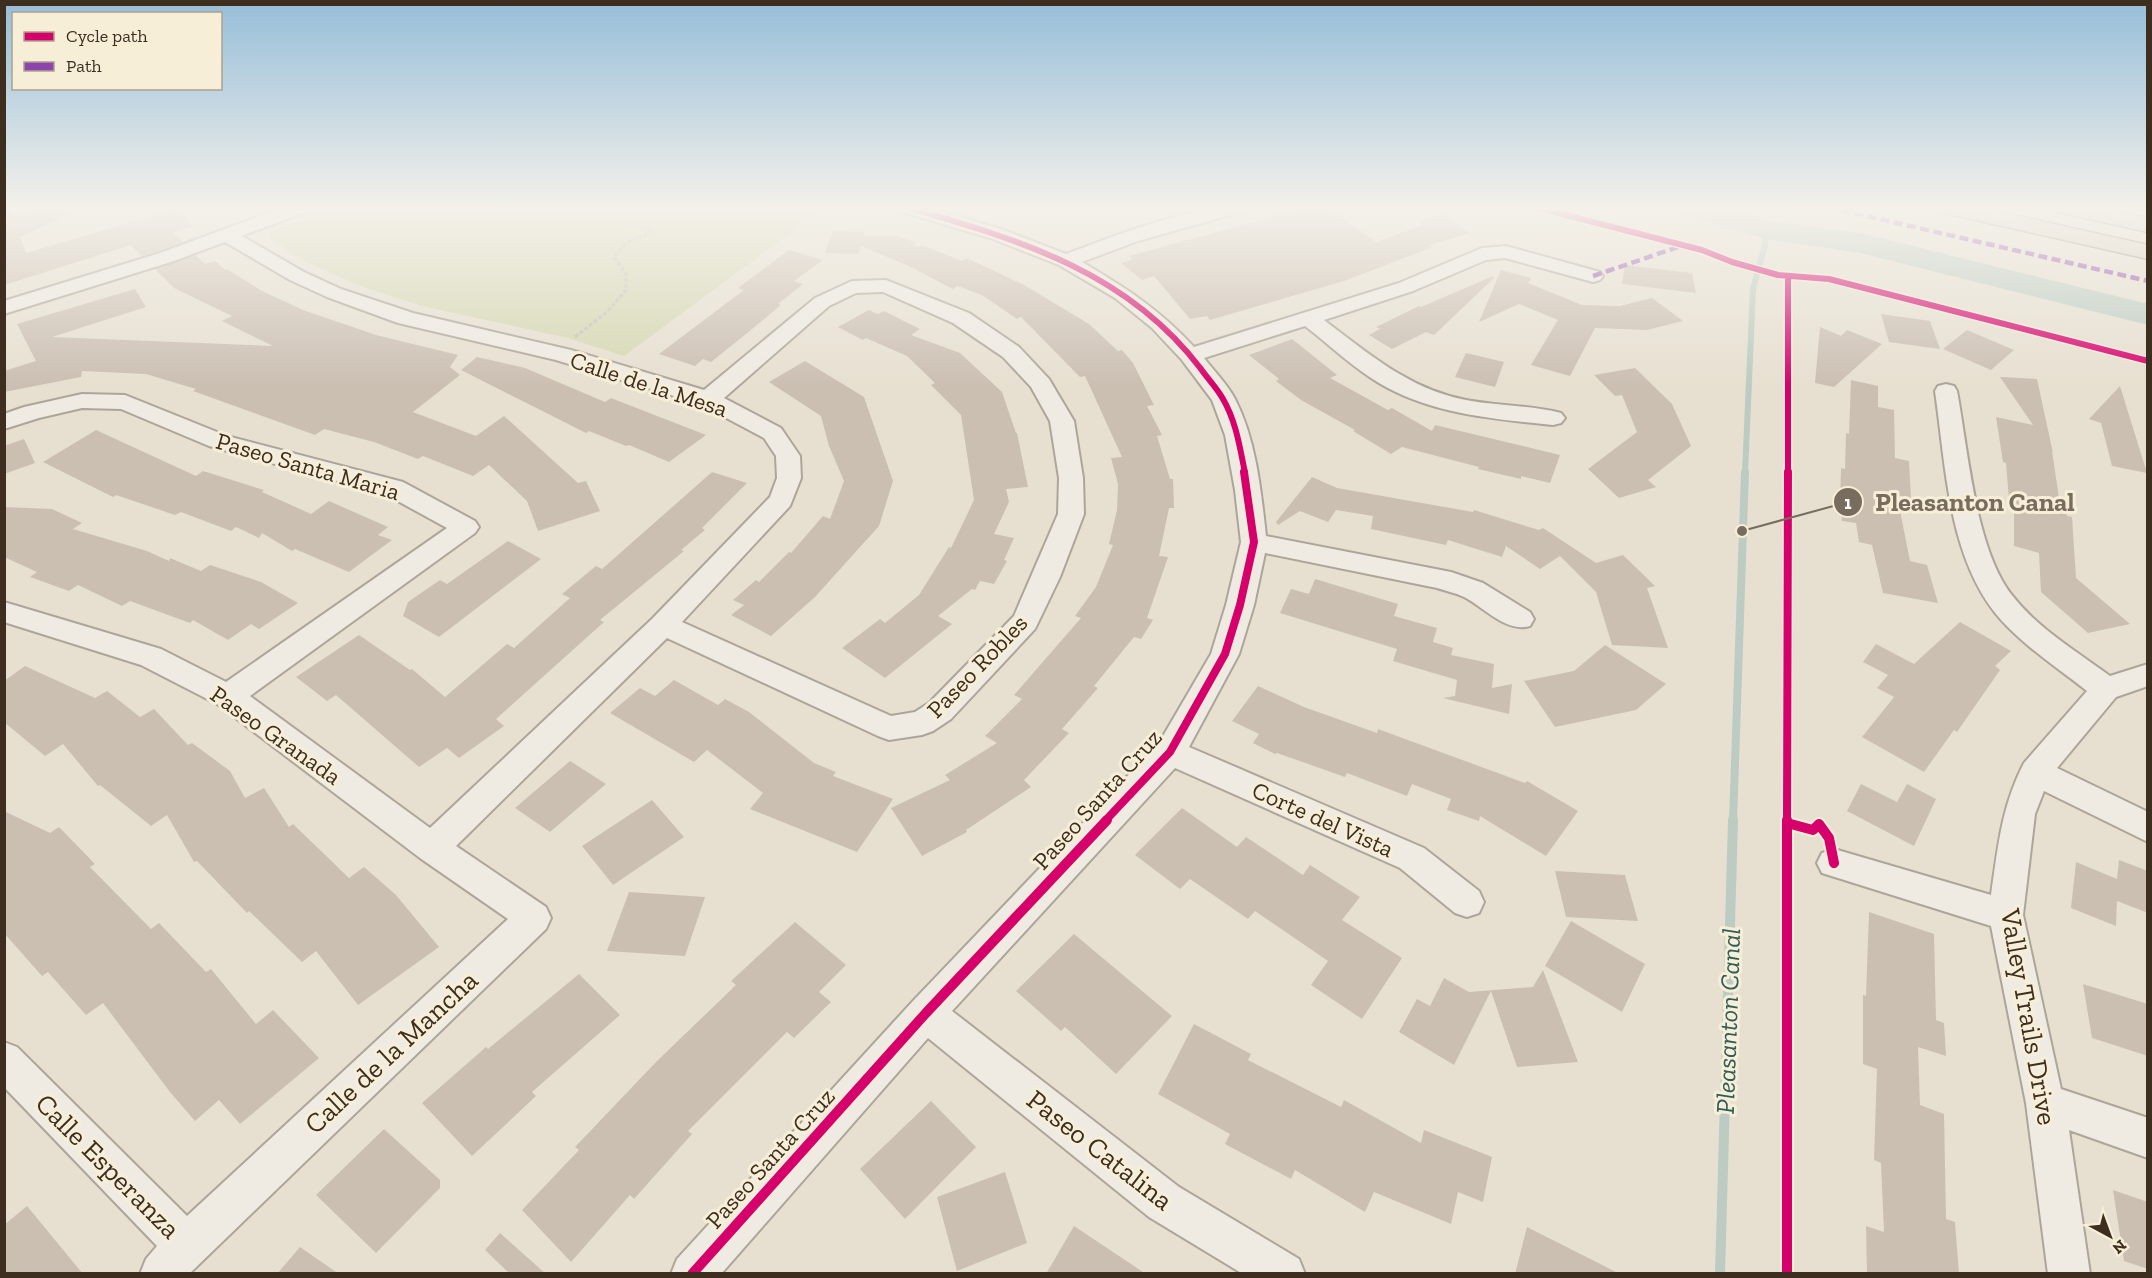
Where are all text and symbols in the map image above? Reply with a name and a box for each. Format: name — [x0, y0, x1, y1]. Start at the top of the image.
legend — [12, 12, 222, 90]
text: Cycle path — [66, 25, 148, 47]
text: Path — [66, 55, 102, 77]
street label: Calle de la Mesa — [567, 345, 732, 423]
street label: Paseo Santa Maria — [213, 426, 404, 506]
callout: Pleasanton Canal — [1833, 480, 2087, 524]
text: Pleasanton Canal — [1875, 486, 2075, 518]
text: 1 — [1844, 492, 1852, 514]
street label: Paseo Robles — [921, 608, 1033, 724]
street label: Paseo Granada — [205, 679, 347, 791]
street label: Paseo Santa Cruz — [1026, 723, 1168, 875]
street label: Corte del Vista — [1248, 775, 1399, 863]
street label: Valley Trails Drive — [1994, 905, 2064, 1128]
water label: Pleasanton Canal — [1709, 928, 1747, 1114]
street label: Calle de la Mancha — [298, 963, 485, 1141]
street label: Paseo Santa Cruz — [699, 1082, 841, 1234]
street label: Paseo Catalina — [1021, 1083, 1180, 1217]
street label: Calle Esperanza — [29, 1087, 188, 1246]
north arrow — [2080, 1206, 2140, 1266]
text: N — [2109, 1236, 2130, 1258]

